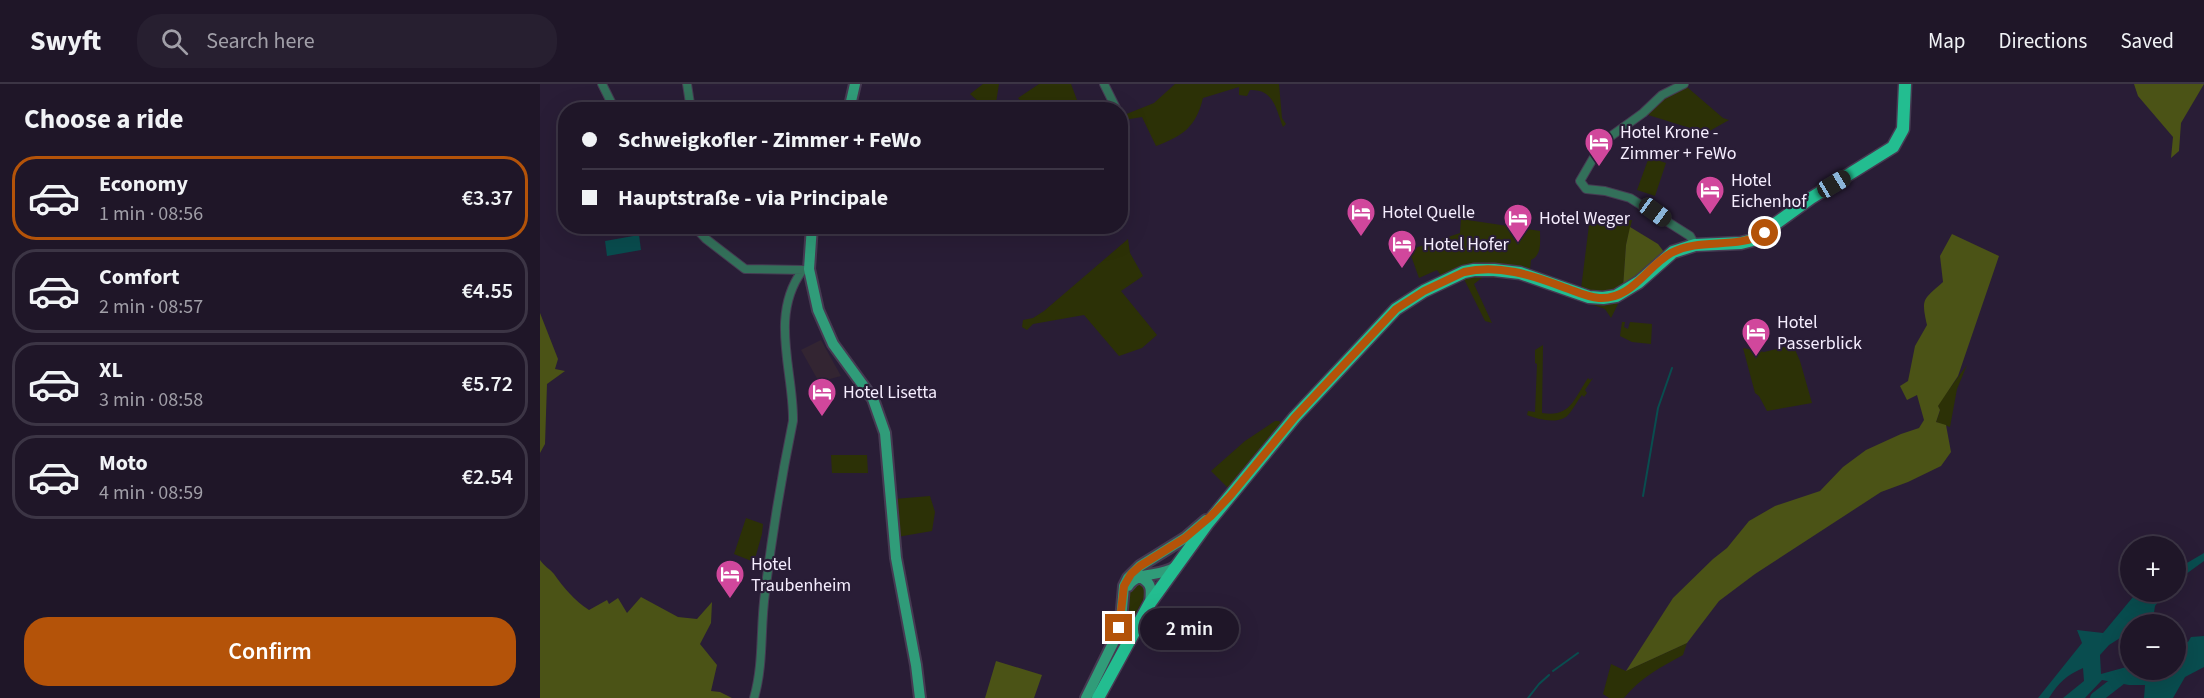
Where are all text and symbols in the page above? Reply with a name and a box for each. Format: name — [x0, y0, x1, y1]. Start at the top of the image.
search box — [137, 14, 557, 68]
text: Swyft — [30, 21, 101, 61]
icon: search — [158, 25, 191, 58]
text: Search here — [206, 25, 315, 57]
text: Map — [1928, 26, 1966, 56]
text: Directions — [1999, 26, 2087, 56]
text: Saved — [2120, 26, 2174, 56]
text: Choose a ride — [24, 100, 184, 139]
place label: Hotel Krone - Zimmer + FeWo — [1620, 120, 1737, 166]
text: Schweigkofler - Zimmer + FeWo — [618, 124, 921, 156]
hotel icon: Hotel Krone - Zimmer + FeWo — [1583, 126, 1615, 168]
car — [1814, 167, 1854, 201]
text: Economy — [99, 168, 188, 200]
place label: Hotel Eichenhof — [1731, 168, 1807, 214]
icon: car — [27, 171, 81, 225]
hotel icon: Hotel Eichenhof — [1694, 174, 1726, 216]
text: €3.37 — [462, 182, 513, 214]
text: Hauptstraße - via Principale — [618, 182, 888, 214]
car — [1635, 194, 1675, 230]
hotel icon: Hotel Quelle — [1345, 196, 1377, 238]
text: 1 min · 08:56 — [99, 200, 203, 228]
place label: Hotel Quelle — [1382, 200, 1475, 225]
hotel icon: Hotel Weger — [1502, 202, 1534, 244]
place label: Hotel Weger — [1539, 206, 1631, 231]
route start — [1751, 219, 1778, 246]
hotel icon: Hotel Hofer — [1386, 228, 1418, 270]
place label: Hotel Hofer — [1423, 232, 1510, 257]
text: Comfort — [99, 261, 180, 293]
icon: car — [27, 264, 81, 318]
text: €4.55 — [462, 275, 513, 307]
text: 2 min · 08:57 — [99, 293, 203, 321]
place label: Hotel Passerblick — [1777, 310, 1862, 356]
hotel icon: Hotel Passerblick — [1740, 316, 1772, 358]
text: XL — [99, 354, 123, 386]
icon: car — [27, 357, 81, 411]
text: €5.72 — [462, 368, 513, 400]
hotel icon: Hotel Lisetta — [806, 376, 838, 418]
place label: Hotel Lisetta — [843, 380, 937, 405]
text: 3 min · 08:58 — [99, 386, 203, 414]
text: Moto — [99, 447, 148, 479]
icon: car — [27, 450, 81, 504]
text: €2.54 — [462, 461, 513, 493]
text: 4 min · 08:59 — [99, 479, 203, 507]
map controls — [2120, 536, 2186, 680]
button: + — [2120, 536, 2186, 602]
place label: Hotel Traubenheim — [751, 552, 851, 598]
hotel icon: Hotel Traubenheim — [714, 558, 746, 600]
callout: 2 min — [1140, 607, 1239, 649]
route end — [1105, 614, 1132, 641]
button: − — [2120, 614, 2186, 680]
text: 2 min — [1166, 615, 1213, 643]
button: Confirm — [24, 617, 516, 686]

